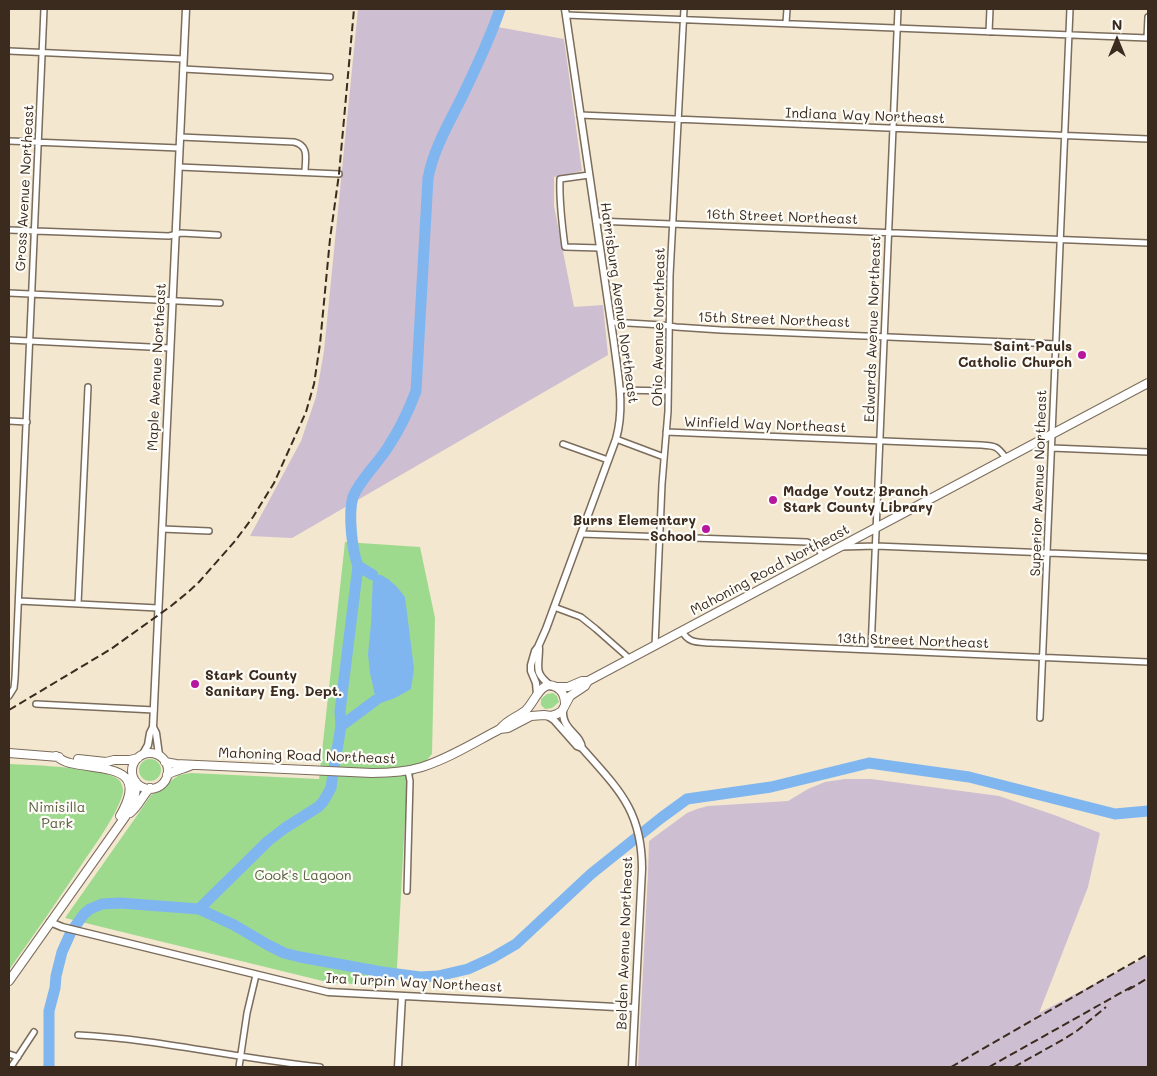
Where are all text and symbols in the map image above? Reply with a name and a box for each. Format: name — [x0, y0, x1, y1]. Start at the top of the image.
north arrow — [1092, 15, 1142, 65]
text: N — [1112, 15, 1122, 34]
street label: Gross Avenue Northeast — [12, 104, 38, 272]
street label: Indiana Way Northeast — [785, 105, 945, 127]
street label: Harrisburg Avenue Northeast — [597, 201, 641, 405]
street label: 16th Street Northeast — [706, 206, 858, 228]
street label: Edwards Avenue Northeast — [861, 235, 885, 423]
street label: Ohio Avenue Northeast — [649, 247, 669, 407]
street label: Maple Avenue Northeast — [144, 283, 170, 451]
street label: 15th Street Northeast — [698, 309, 850, 331]
place label: Saint Pauls Catholic Church — [958, 339, 1072, 372]
marker: Saint Pauls Catholic Church — [1076, 349, 1088, 361]
street label: Superior Avenue Northeast — [1027, 389, 1051, 577]
street label: Winfield Way Northeast — [684, 414, 846, 436]
place label: Madge Youtz Branch Stark County Library — [783, 484, 933, 516]
marker: Madge Youtz Branch Stark County Library — [767, 494, 779, 506]
place label: Burns Elementary School — [573, 513, 696, 546]
street label: Mahoning Road Northeast — [688, 521, 852, 619]
marker: Burns Elementary School — [700, 523, 712, 535]
street label: 13th Street Northeast — [837, 630, 989, 652]
place label: Stark County Sanitary Eng. Dept. — [205, 668, 342, 700]
marker: Stark County Sanitary Eng. Dept. — [189, 678, 201, 690]
street label: Mahoning Road Northeast — [218, 745, 396, 767]
park label: Nimisilla Park — [29, 800, 85, 832]
street label: Belden Avenue Northeast — [614, 856, 636, 1030]
park label: Cook's Lagoon — [255, 868, 351, 884]
street label: Ira Turpin Way Northeast — [325, 970, 503, 996]

